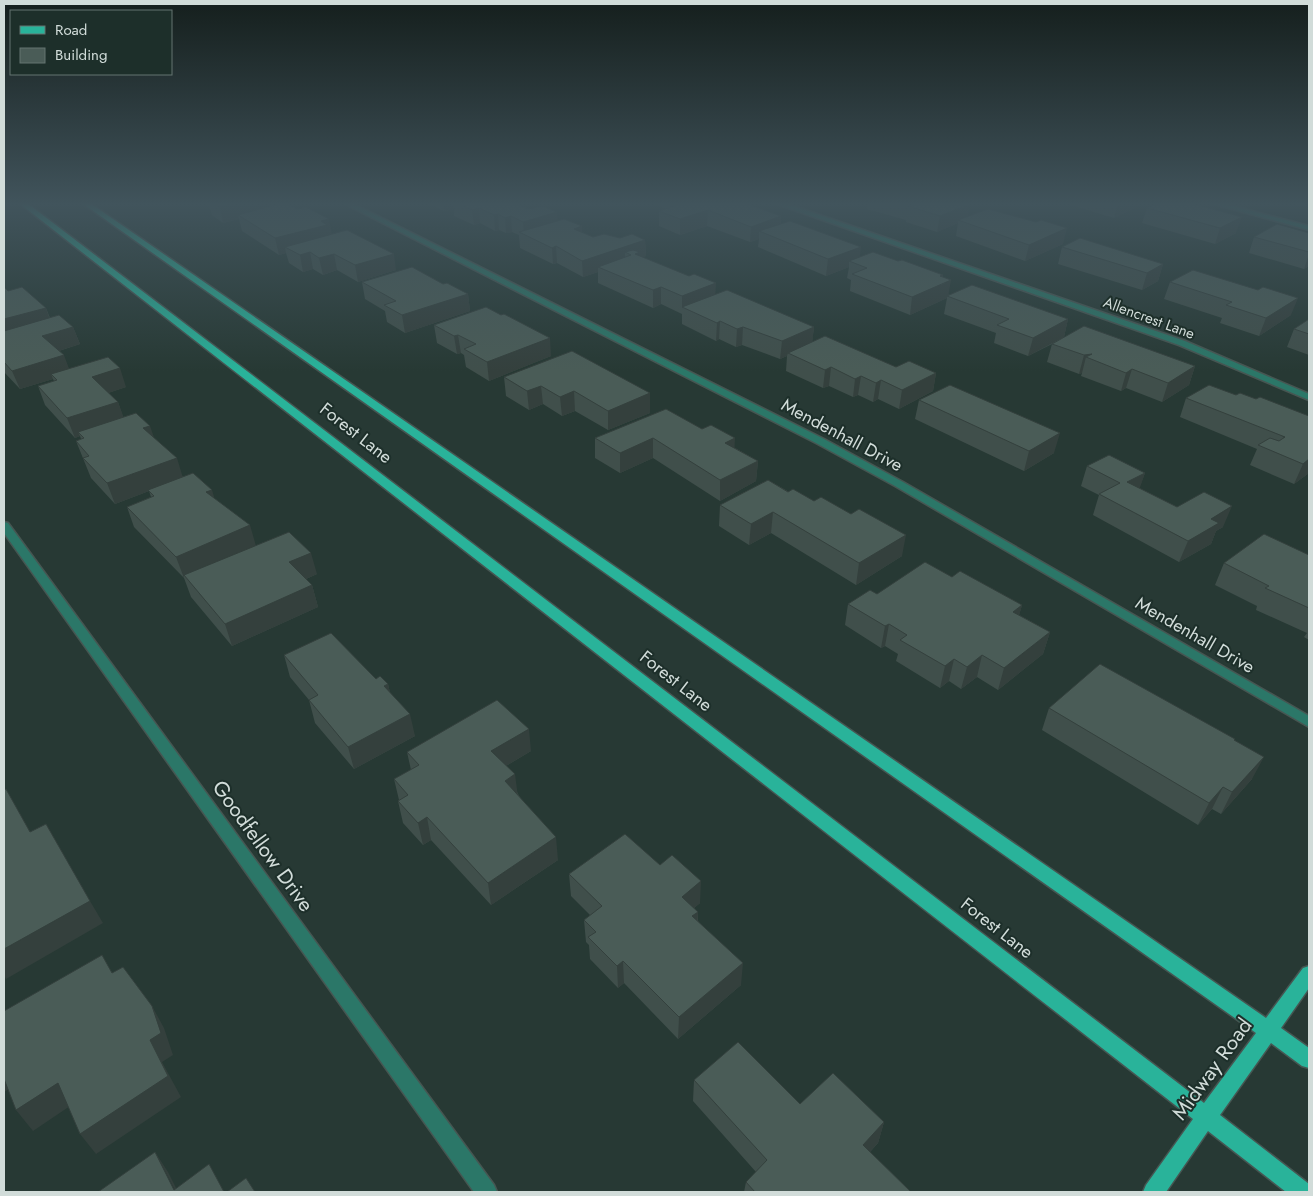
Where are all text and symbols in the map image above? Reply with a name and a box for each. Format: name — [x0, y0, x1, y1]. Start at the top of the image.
legend — [10, 10, 172, 75]
text: Road — [55, 19, 87, 41]
text: Building — [55, 44, 107, 66]
street label: Allencrest Lane — [1100, 291, 1198, 345]
street label: Mendenhall Drive — [777, 392, 907, 478]
street label: Forest Lane — [314, 396, 398, 470]
street label: Mendenhall Drive — [1130, 590, 1260, 680]
street label: Forest Lane — [634, 644, 718, 718]
street label: Goodfellow Drive — [205, 774, 321, 918]
street label: Forest Lane — [955, 891, 1039, 965]
street label: Midway Road — [1165, 1012, 1259, 1126]

